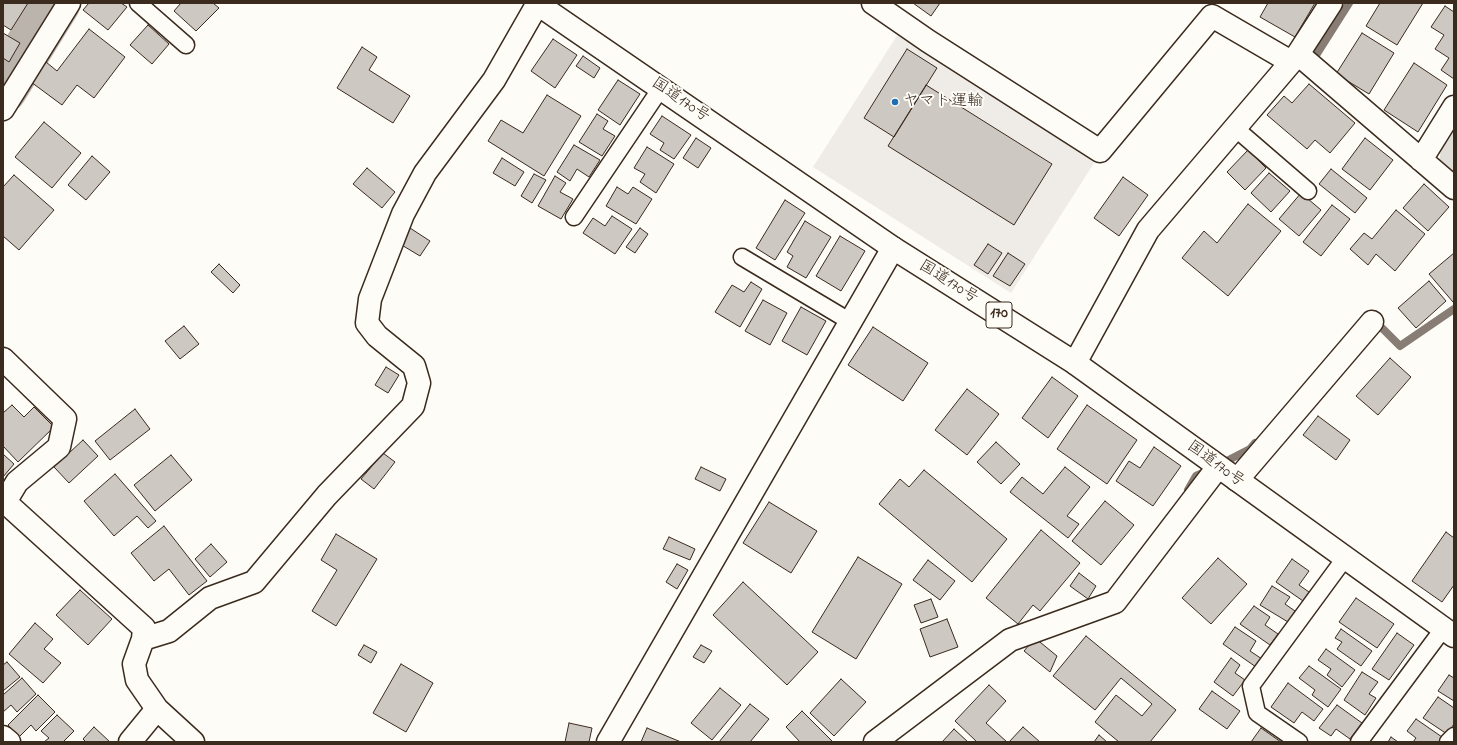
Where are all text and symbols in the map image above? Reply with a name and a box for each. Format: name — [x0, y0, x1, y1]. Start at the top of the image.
street label: 国道170号 — [647, 74, 713, 128]
place label: ヤマト運輸 — [903, 92, 983, 112]
marker: ヤマト運輸 — [890, 97, 900, 107]
street label: 国道170号 — [915, 257, 981, 309]
road number: 170 — [986, 302, 1012, 328]
street label: 国道170号 — [1182, 438, 1248, 492]

